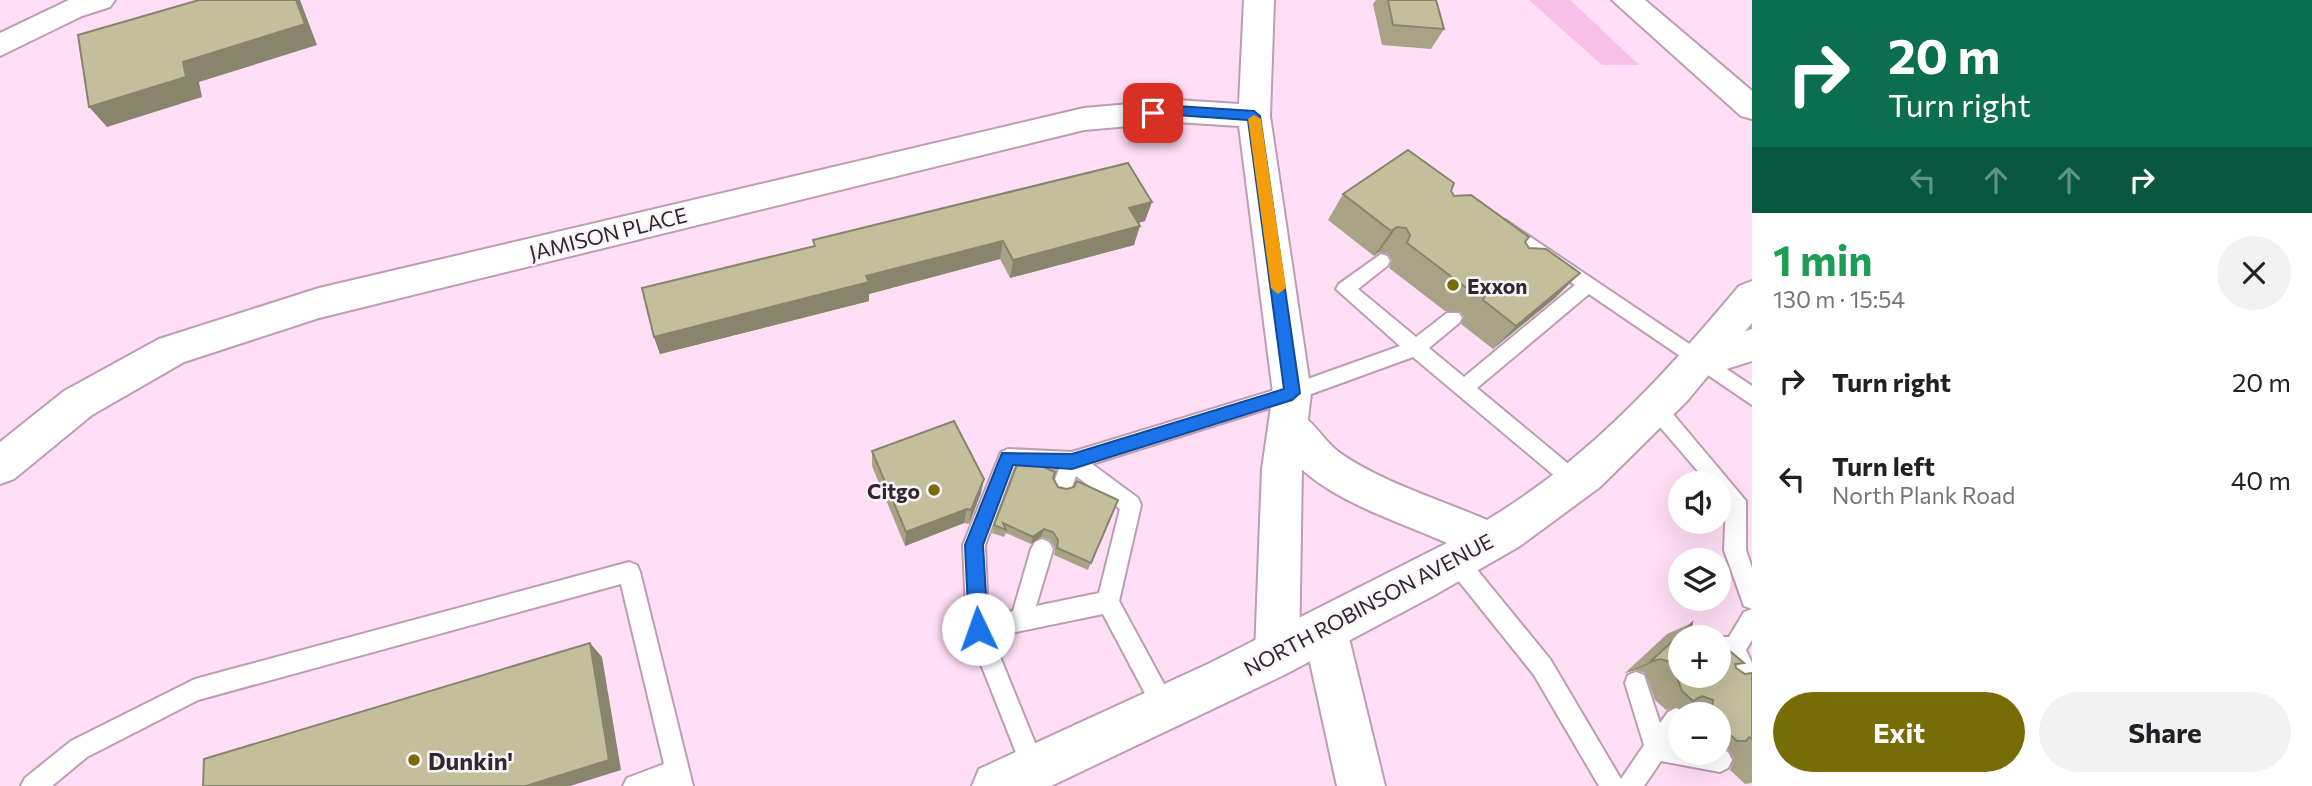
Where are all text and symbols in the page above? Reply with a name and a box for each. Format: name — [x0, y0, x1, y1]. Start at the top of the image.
text: 20 m — [1888, 24, 2000, 84]
icon: right — [1773, 28, 1864, 119]
pin — [1123, 83, 1183, 143]
text: Turn right — [1888, 84, 2031, 124]
icon: arrive — [1134, 94, 1172, 132]
icon: left — [1904, 161, 1942, 199]
icon: ahead — [1977, 161, 2015, 199]
icon: ahead — [2050, 161, 2088, 199]
icon: right — [2123, 161, 2161, 199]
street label: JAMISON PLACE — [526, 201, 690, 265]
text: 1 min — [1773, 233, 1873, 285]
button: close — [2217, 236, 2291, 310]
place label: Exxon — [1467, 273, 1528, 298]
marker: Exxon — [1445, 277, 1461, 293]
text: 130 m · 15:54 — [1773, 285, 1905, 313]
icon: right — [1773, 362, 1811, 400]
text: Turn right — [1832, 366, 1951, 397]
text: 20 m — [2232, 366, 2291, 397]
text: Turn left — [1832, 450, 1935, 481]
icon: left — [1773, 460, 1811, 498]
text: 40 m — [2231, 464, 2291, 495]
map controls — [1668, 471, 1731, 765]
button: sound — [1668, 471, 1731, 534]
place label: Citgo — [867, 478, 920, 503]
text: North Plank Road — [1832, 481, 2015, 509]
marker: Citgo — [926, 482, 942, 498]
street label: NORTH ROBINSON AVENUE — [1239, 528, 1497, 680]
button: layers — [1668, 548, 1731, 611]
position arrow — [941, 592, 1015, 666]
button: + — [1668, 625, 1731, 688]
button: Exit — [1773, 692, 2025, 772]
button: Share — [2039, 692, 2291, 772]
button: − — [1668, 702, 1731, 765]
place label: Dunkin' — [428, 746, 513, 775]
marker: Dunkin' — [406, 752, 422, 768]

